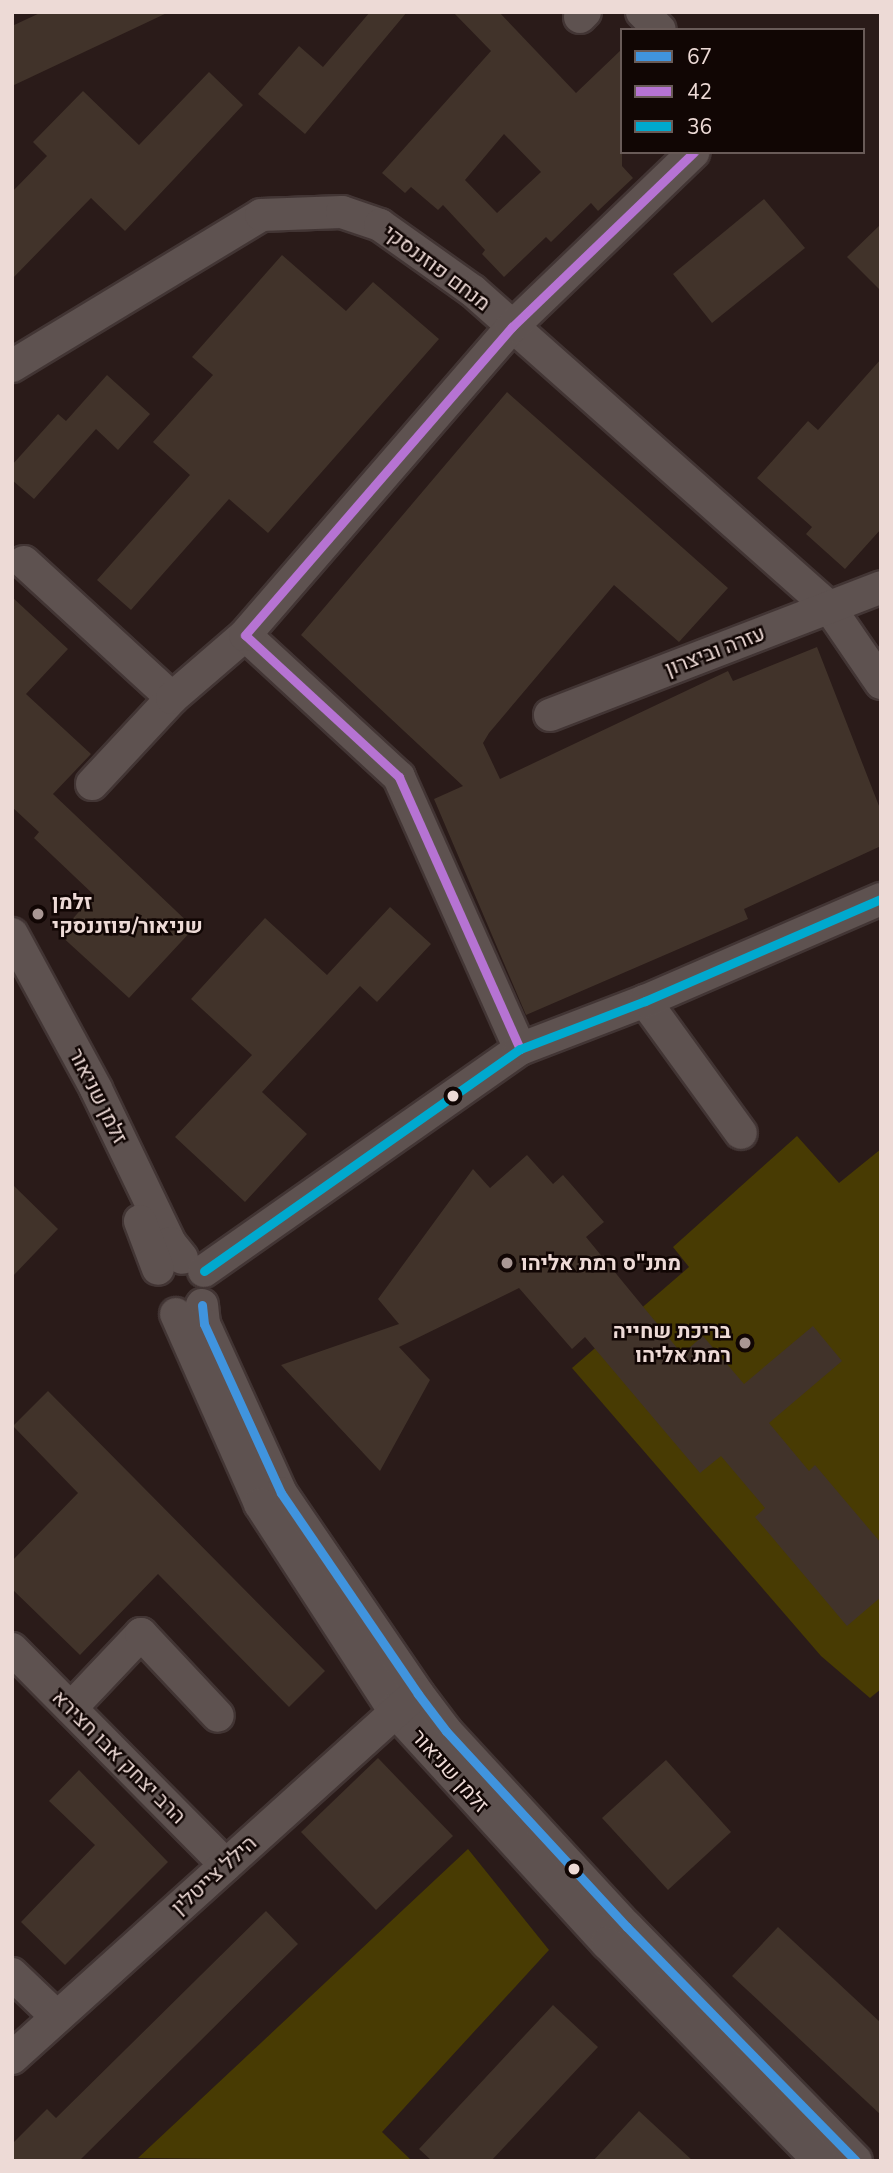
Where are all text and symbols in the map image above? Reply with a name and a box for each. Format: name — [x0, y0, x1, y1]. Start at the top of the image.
legend — [620, 28, 865, 154]
text: 67 — [687, 43, 712, 71]
text: 42 — [687, 78, 712, 106]
text: 36 — [687, 113, 712, 141]
street label: מנחם פוזננסקי — [379, 220, 495, 316]
street label: עזרה וביצרון — [661, 620, 769, 682]
place label: זלמן שניאור/פוזננסקי — [52, 889, 203, 939]
marker: זלמן שניאור/פוזננסקי — [30, 906, 46, 922]
street label: זלמן שניאור — [63, 1044, 133, 1148]
unlabelled marker — [446, 1089, 460, 1103]
place label: מתנ"ס רמת אליהו — [521, 1250, 681, 1276]
marker: מתנ"ס רמת אליהו — [499, 1255, 515, 1271]
place label: בריכת שחייה רמת אליהו — [613, 1318, 731, 1368]
marker: בריכת שחייה רמת אליהו — [737, 1335, 753, 1351]
street label: הרב יצחק אבו חצירא — [47, 1685, 191, 1829]
street label: זלמן שניאור — [406, 1724, 494, 1818]
street label: הילל צייטלין — [166, 1830, 262, 1920]
unlabelled marker — [567, 1862, 581, 1876]

